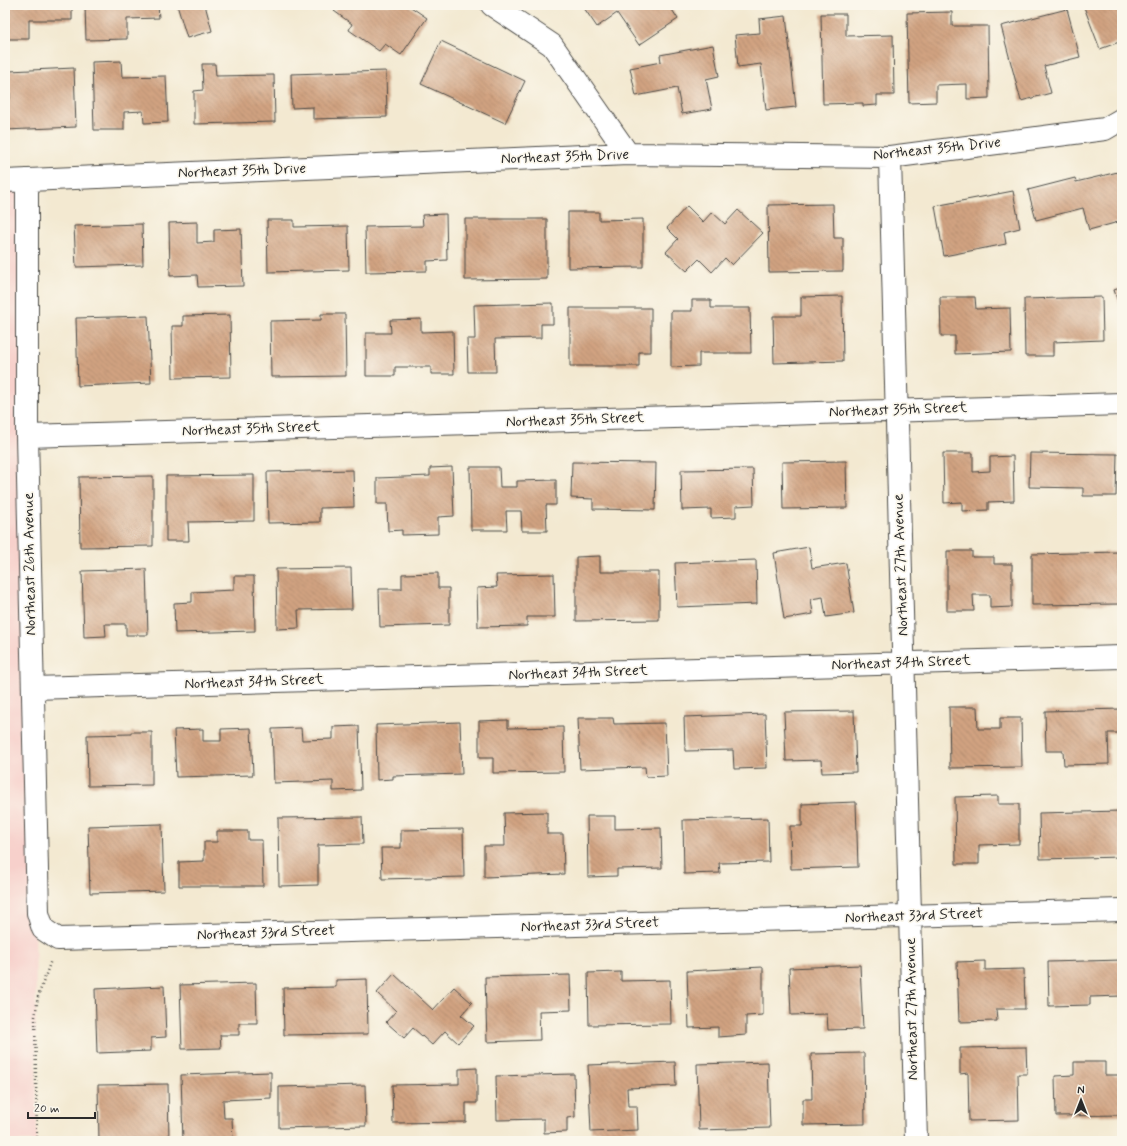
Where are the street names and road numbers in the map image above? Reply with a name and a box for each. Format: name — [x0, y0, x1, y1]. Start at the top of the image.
street label: Northeast 35th Drive — [872, 132, 1002, 166]
street label: Northeast 35th Drive — [500, 145, 630, 169]
street label: Northeast 35th Drive — [177, 159, 307, 183]
street label: Northeast 35th Street — [829, 398, 968, 422]
street label: Northeast 35th Street — [506, 408, 645, 432]
street label: Northeast 35th Street — [182, 417, 321, 441]
street label: Northeast 26th Avenue — [19, 492, 41, 636]
street label: Northeast 27th Avenue — [889, 493, 913, 637]
street label: Northeast 34th Street — [831, 651, 971, 675]
street label: Northeast 34th Street — [508, 661, 648, 685]
street label: Northeast 34th Street — [184, 670, 324, 694]
street label: Northeast 33rd Street — [844, 904, 984, 928]
street label: Northeast 33rd Street — [520, 913, 660, 937]
street label: Northeast 33rd Street — [196, 921, 336, 945]
street label: Northeast 27th Avenue — [901, 938, 923, 1080]

